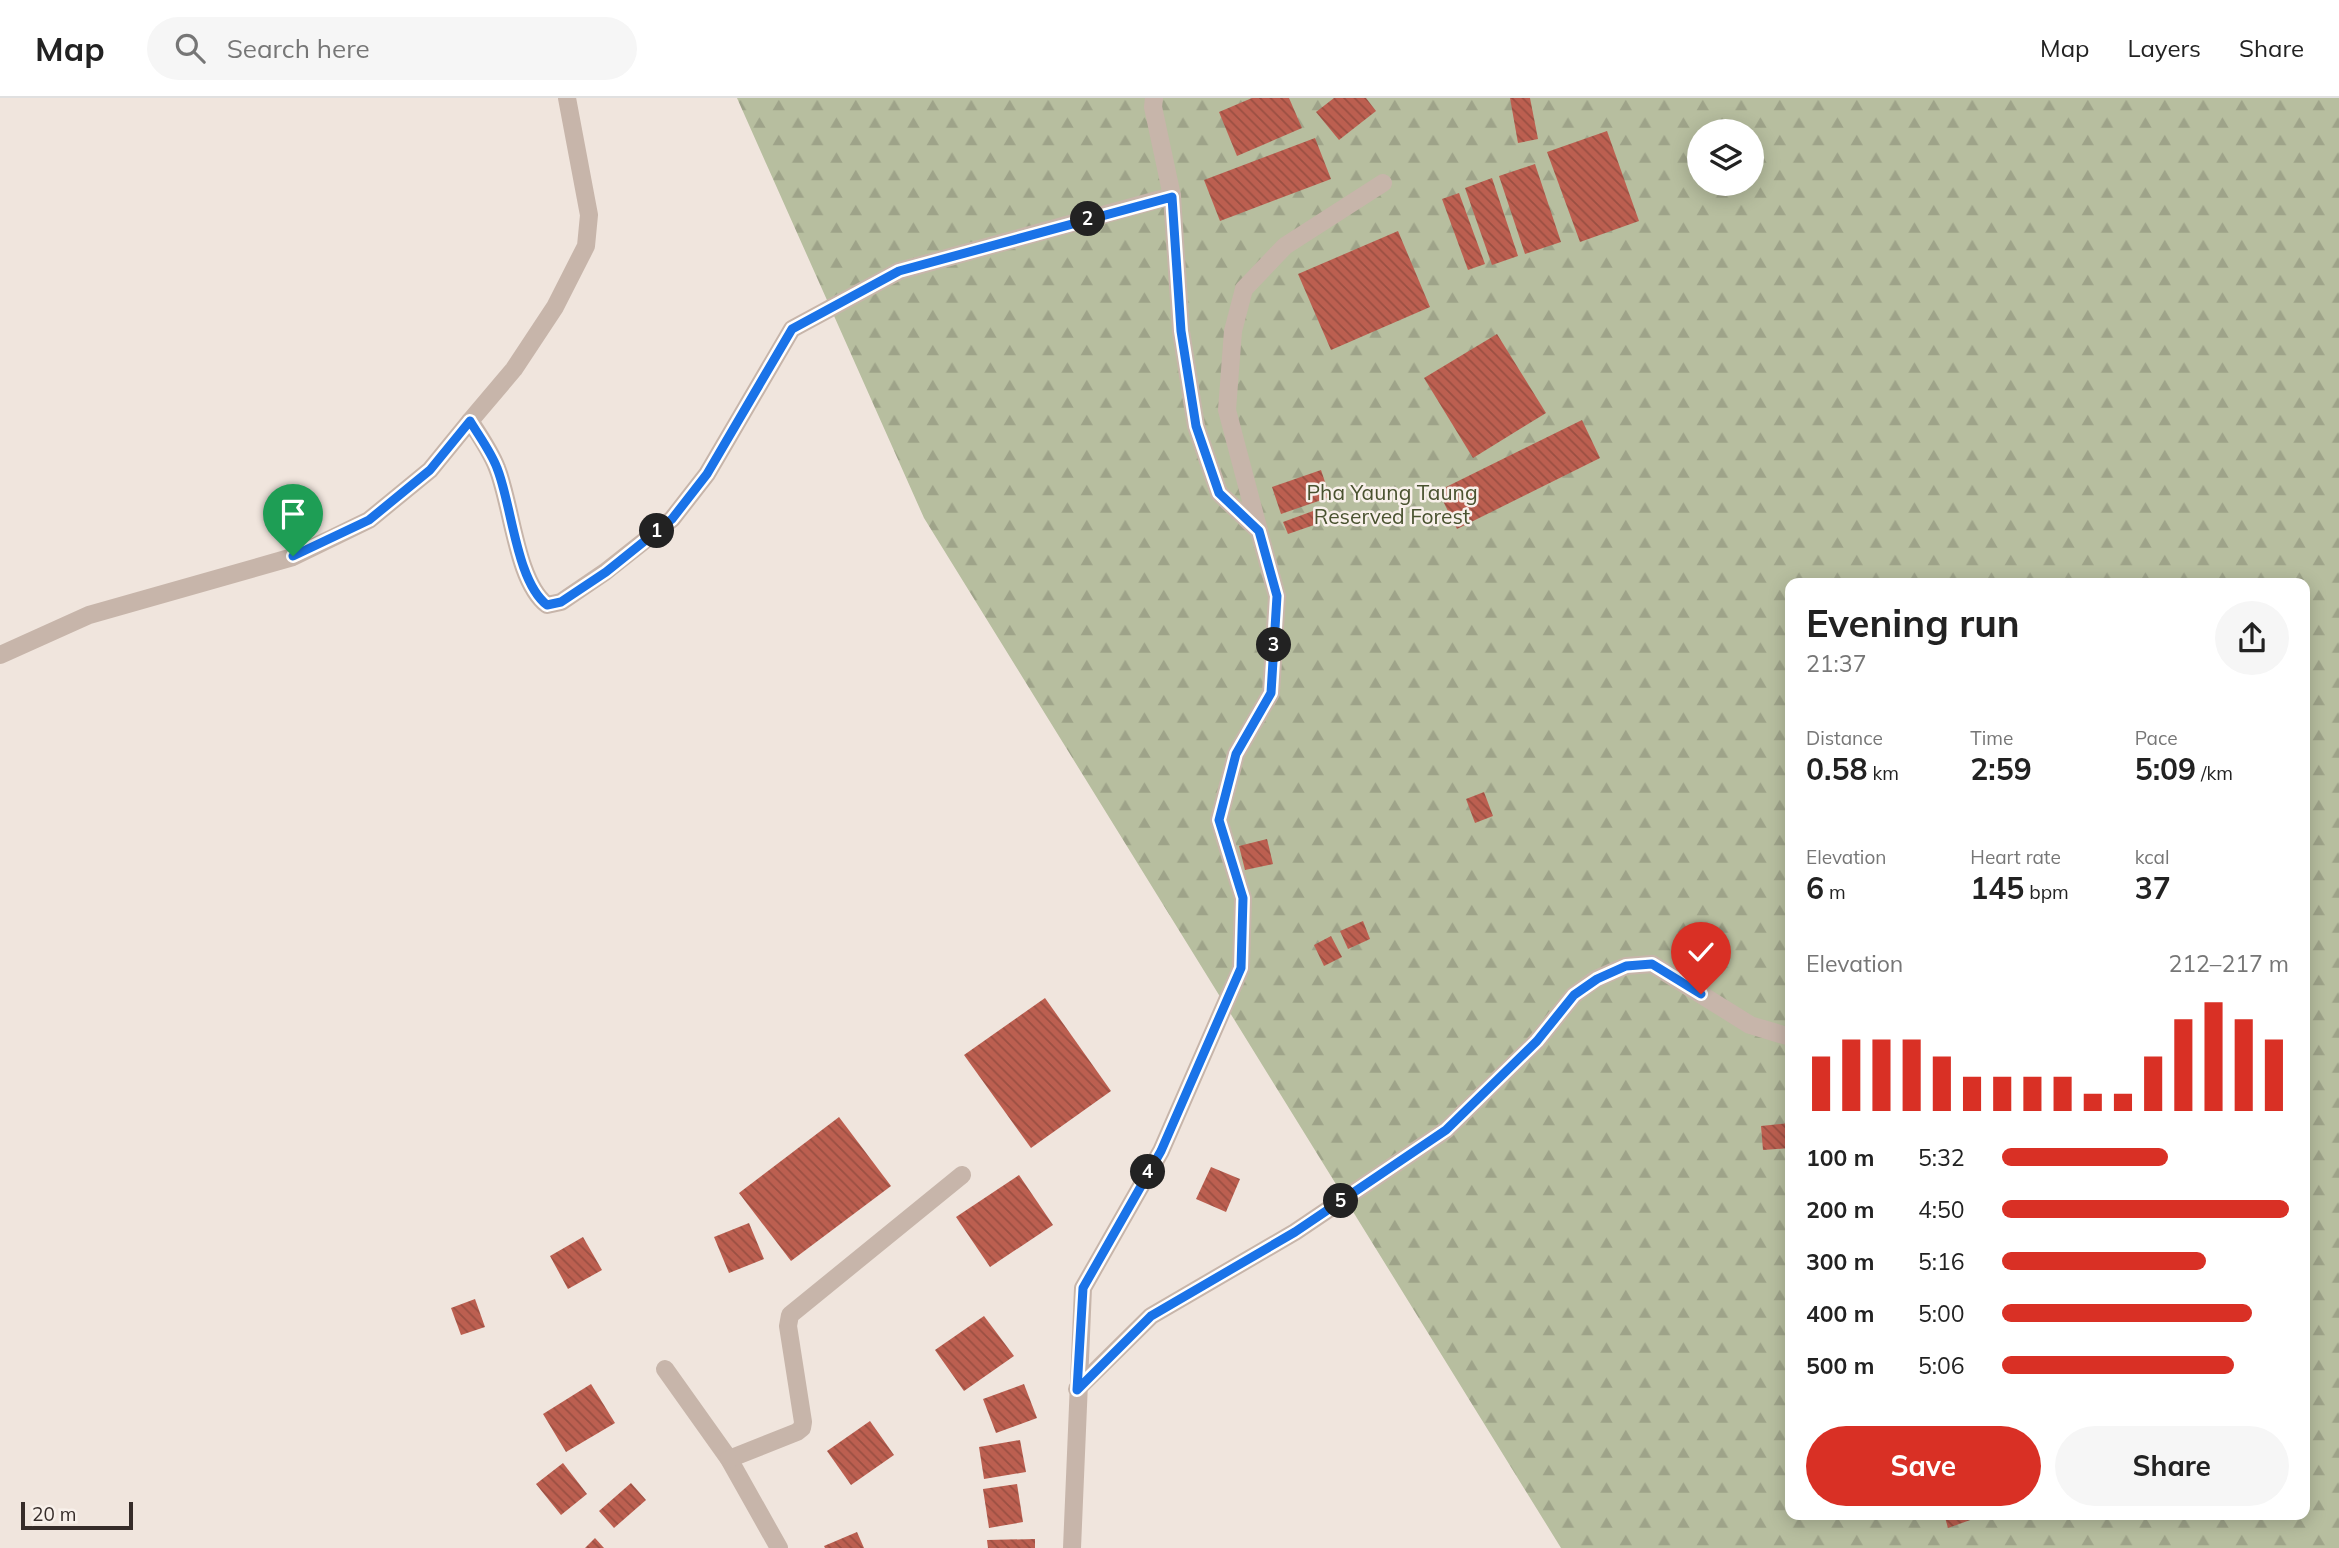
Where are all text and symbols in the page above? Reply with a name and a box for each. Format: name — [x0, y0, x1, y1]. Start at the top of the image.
search box — [147, 17, 637, 80]
text: Map — [35, 28, 105, 69]
icon: search — [171, 29, 209, 67]
text: Search here — [227, 32, 370, 65]
text: Map — [2040, 33, 2089, 63]
text: Layers — [2127, 33, 2201, 63]
text: Share — [2239, 33, 2304, 63]
map controls — [1687, 119, 1764, 196]
button: layers — [1687, 119, 1764, 196]
pin: 2 — [1070, 202, 1106, 236]
text: 2 — [1082, 206, 1093, 230]
park label: Pha Yaung Taung Reserved Forest — [1306, 479, 1478, 529]
pin — [263, 484, 323, 556]
icon: arrive — [274, 495, 312, 533]
pin: 1 — [640, 514, 674, 548]
text: 1 — [651, 518, 662, 542]
text: Evening run — [1806, 599, 2020, 647]
button: share — [2215, 601, 2289, 675]
pin: 3 — [1256, 628, 1292, 662]
text: 3 — [1268, 632, 1279, 656]
text: 21:37 — [1806, 649, 1866, 678]
text: Distance — [1806, 726, 1883, 750]
text: Time — [1970, 726, 2013, 750]
text: Pace — [2135, 726, 2178, 750]
text: 0.58 — [1806, 750, 1867, 788]
text: 2:59 — [1970, 750, 2032, 788]
text: 5:09 — [2135, 750, 2196, 788]
text: km — [1867, 761, 1899, 785]
text: /km — [2196, 761, 2233, 785]
text: Elevation — [1806, 845, 1886, 869]
text: Heart rate — [1970, 845, 2061, 869]
text: kcal — [2135, 845, 2169, 869]
text: 6 — [1806, 869, 1824, 907]
text: 145 — [1970, 869, 2024, 907]
text: 37 — [2135, 869, 2171, 907]
text: m — [1824, 880, 1846, 904]
text: bpm — [2024, 880, 2069, 904]
pin — [1671, 922, 1731, 994]
icon: check — [1682, 933, 1720, 971]
text: Elevation — [1806, 949, 1903, 978]
text: 212–217 m — [2168, 949, 2289, 978]
text: 100 m — [1806, 1143, 1874, 1172]
text: 5:32 — [1918, 1143, 1965, 1172]
pin: 4 — [1130, 1154, 1166, 1190]
text: 4 — [1142, 1159, 1153, 1183]
pin: 5 — [1324, 1184, 1358, 1218]
text: 5 — [1335, 1188, 1346, 1212]
text: 200 m — [1806, 1195, 1874, 1224]
text: 4:50 — [1918, 1195, 1965, 1224]
text: 300 m — [1806, 1247, 1874, 1276]
text: 5:16 — [1918, 1247, 1965, 1276]
text: 400 m — [1806, 1299, 1874, 1328]
text: 5:00 — [1918, 1299, 1965, 1328]
text: 500 m — [1806, 1351, 1874, 1380]
text: 5:06 — [1918, 1351, 1965, 1380]
button: Save — [1806, 1426, 2041, 1506]
button: Share — [2055, 1426, 2289, 1506]
scale bar — [21, 1499, 133, 1531]
text: 20 m — [32, 1502, 76, 1526]

